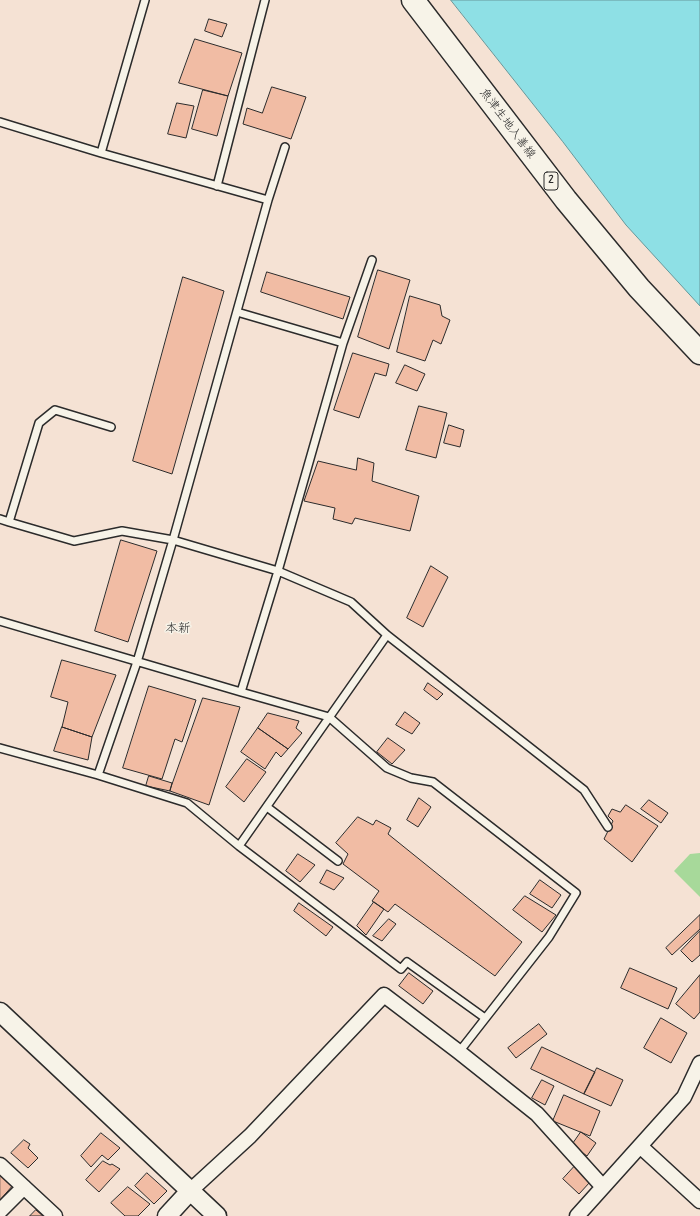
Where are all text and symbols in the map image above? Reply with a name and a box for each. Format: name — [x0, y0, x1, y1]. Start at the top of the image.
street label: 魚津生地入善線 — [476, 86, 538, 162]
road number: 2 — [544, 172, 558, 190]
district label: 本新 — [165, 621, 191, 637]

